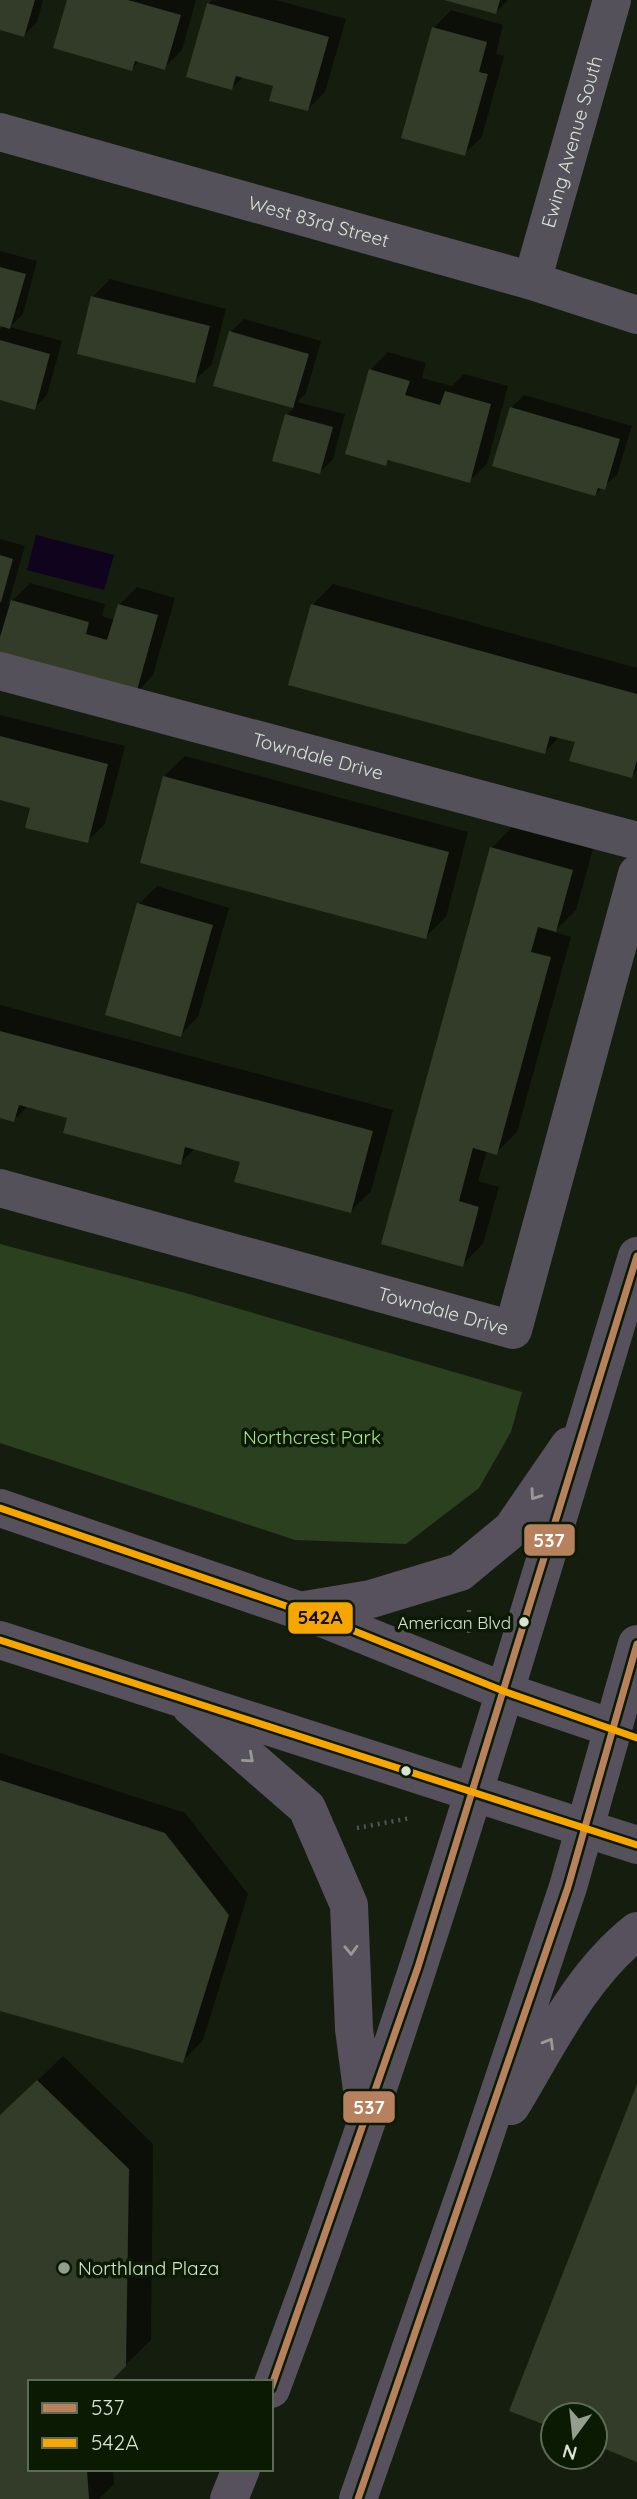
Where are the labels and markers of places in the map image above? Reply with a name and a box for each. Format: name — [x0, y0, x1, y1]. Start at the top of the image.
place label: American Blvd — [397, 1612, 511, 1633]
marker: American Blvd — [517, 1615, 531, 1629]
unlabelled marker — [399, 1764, 413, 1778]
place label: Northland Plaza — [78, 2256, 219, 2280]
marker: Northland Plaza — [56, 2260, 72, 2276]

